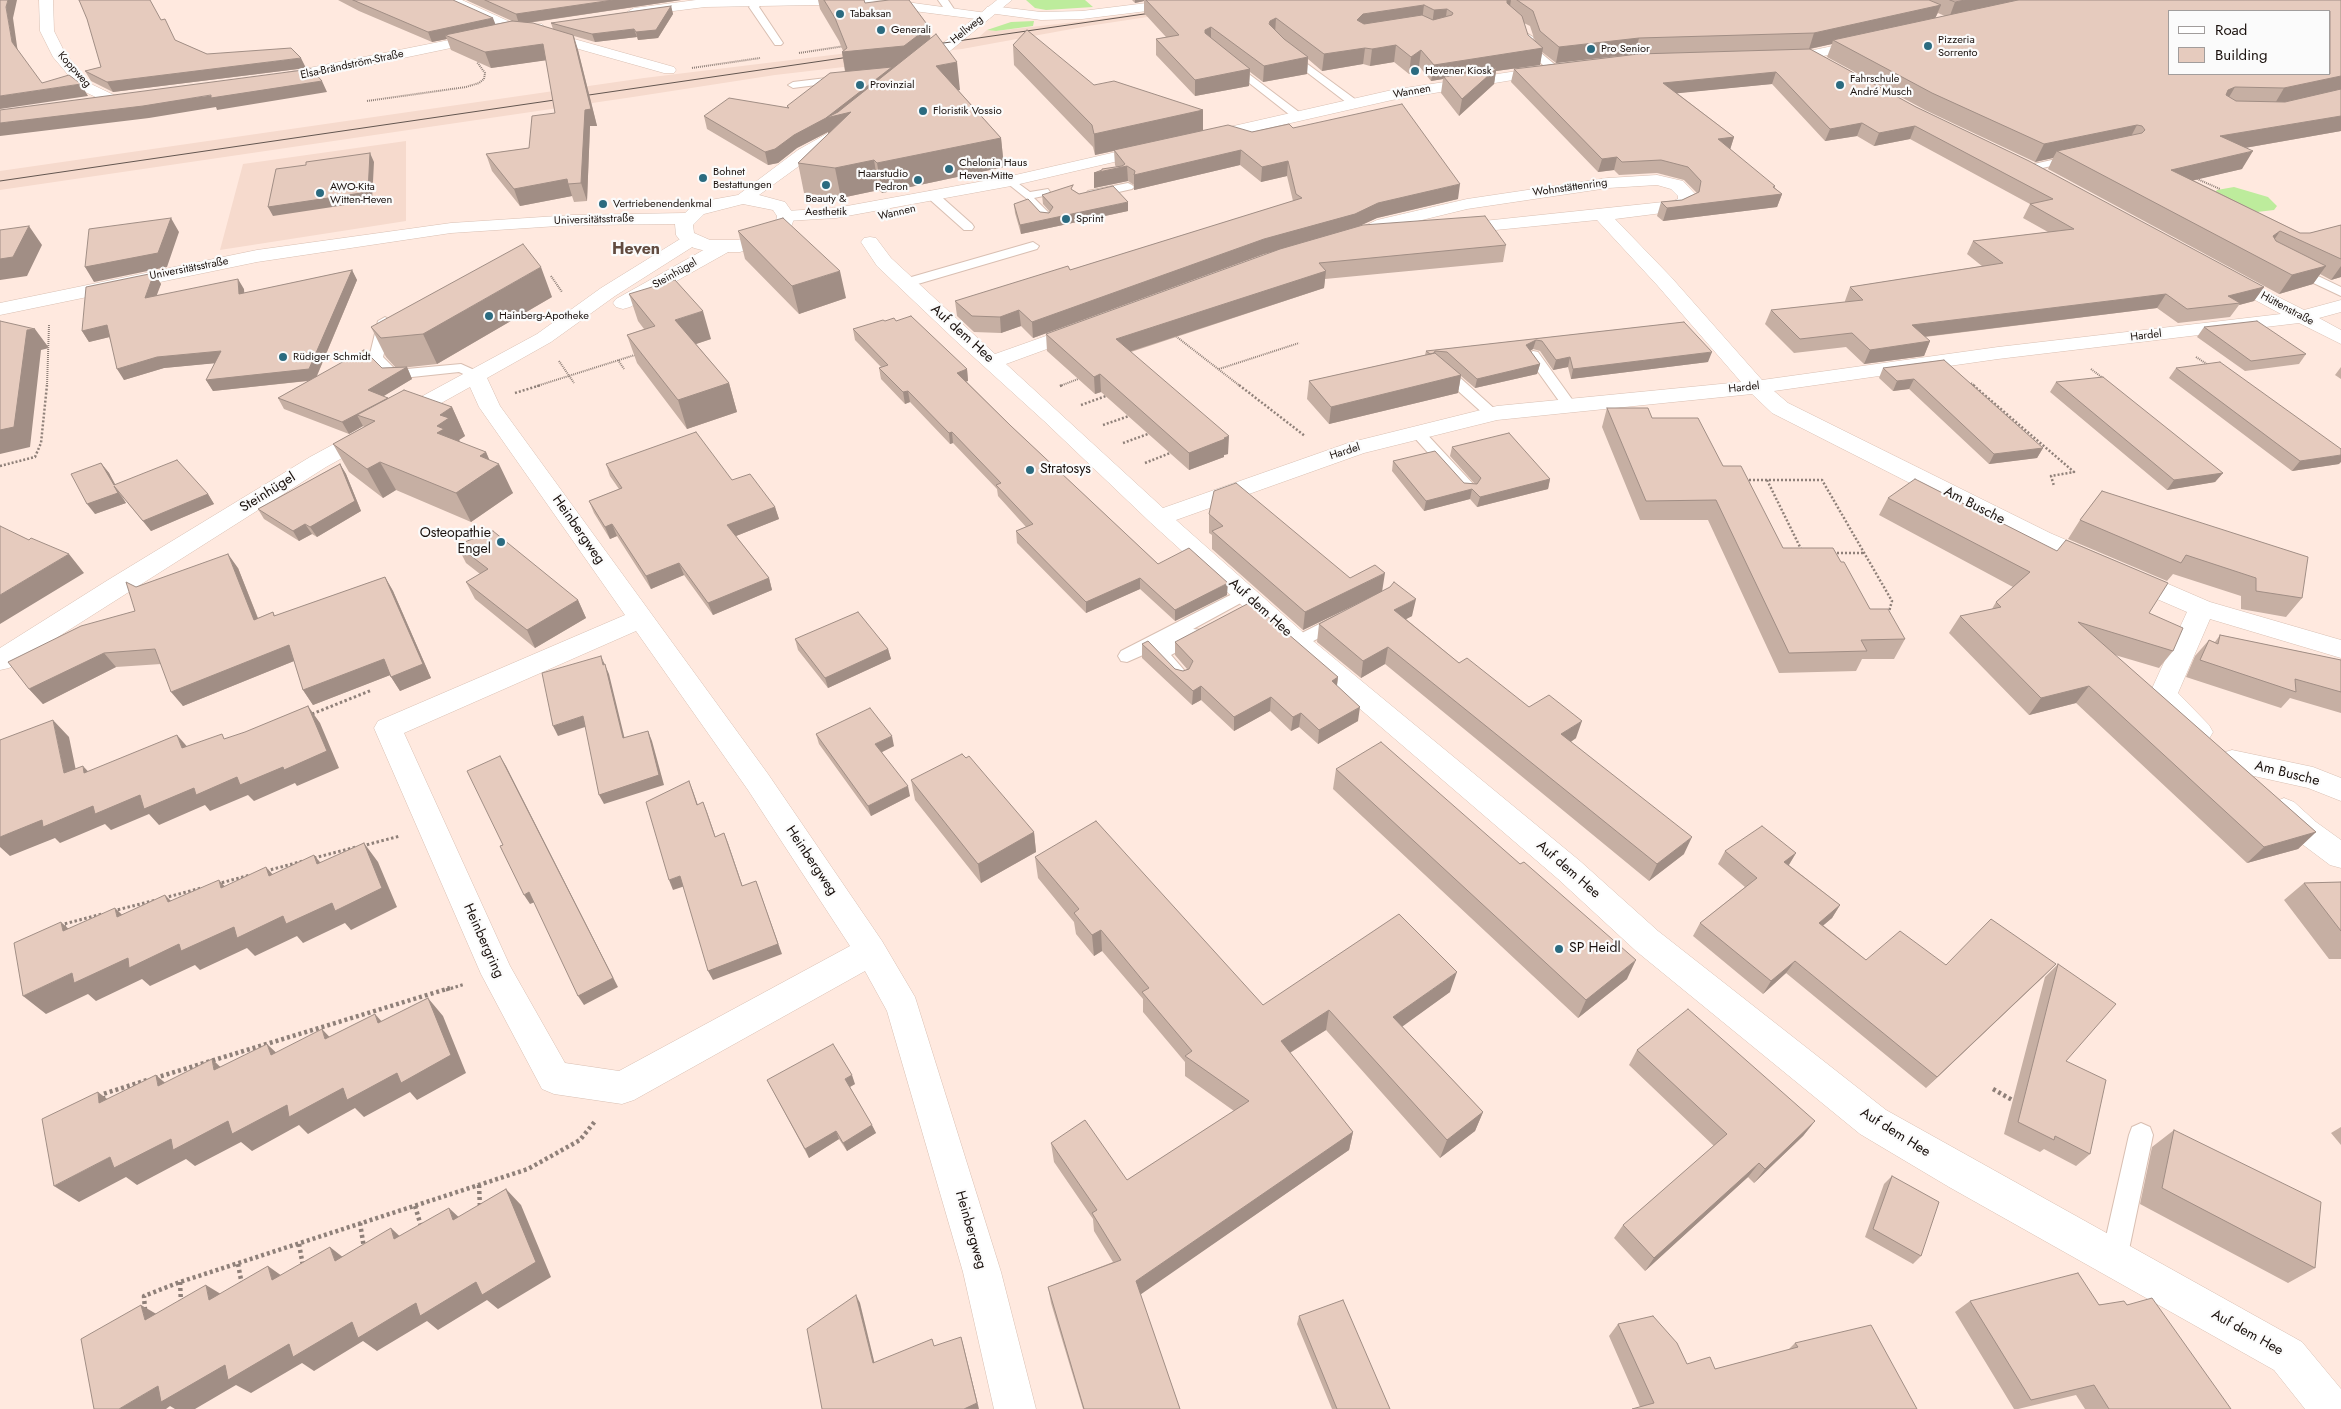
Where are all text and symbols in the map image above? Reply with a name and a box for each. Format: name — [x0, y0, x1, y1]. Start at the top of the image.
place label: Tabaksan — [850, 7, 891, 21]
marker: Tabaksan — [834, 8, 846, 20]
legend — [2168, 10, 2331, 75]
street label: Hellweg — [948, 13, 986, 47]
text: Road — [2215, 19, 2247, 41]
place label: Generali — [891, 23, 931, 37]
marker: Generali — [875, 24, 887, 36]
place label: Pizzeria Sorrento — [1938, 33, 1978, 59]
marker: Pizzeria Sorrento — [1922, 40, 1934, 52]
place label: Pro Senior — [1601, 42, 1650, 56]
marker: Pro Senior — [1585, 43, 1597, 55]
text: Building — [2215, 44, 2267, 66]
street label: Elsa-Brändström-Straße — [299, 48, 405, 82]
street label: Koppweg — [55, 49, 93, 91]
place label: Hevener Kiosk — [1425, 64, 1492, 78]
marker: Hevener Kiosk — [1409, 65, 1421, 77]
place label: Fahrschule André Musch — [1850, 72, 1912, 98]
place label: Provinzial — [870, 78, 914, 92]
marker: Provinzial — [854, 79, 866, 91]
marker: Fahrschule André Musch — [1834, 79, 1846, 91]
street label: Wannen — [1392, 82, 1432, 102]
place label: Floristik Vossio — [933, 104, 1002, 118]
marker: Floristik Vossio — [917, 105, 929, 117]
place label: Chelonia Haus Heven-Mitte — [959, 156, 1027, 182]
marker: Chelonia Haus Heven-Mitte — [943, 163, 955, 175]
place label: Bohnet Bestattungen — [713, 165, 772, 191]
place label: Haarstudio Pedron — [858, 167, 908, 193]
marker: Bohnet Bestattungen — [697, 172, 709, 184]
marker: Haarstudio Pedron — [912, 174, 924, 186]
street label: Wohnstättenring — [1532, 176, 1608, 200]
marker: Beauty & Aesthetik — [820, 179, 832, 191]
place label: AWO-Kita Witten-Heven — [330, 180, 392, 206]
marker: AWO-Kita Witten-Heven — [314, 187, 326, 199]
place label: Beauty & Aesthetik — [805, 192, 847, 218]
place label: Vertriebenendenkmal — [613, 197, 712, 211]
marker: Vertriebenendenkmal — [597, 198, 609, 210]
street label: Wannen — [877, 202, 917, 224]
street label: Universitätsstraße — [554, 212, 634, 228]
place label: Sprint — [1076, 212, 1103, 226]
marker: Sprint — [1060, 213, 1072, 225]
district label: Heven — [612, 240, 660, 260]
street label: Universitätsstraße — [148, 255, 230, 283]
street label: Steinhügel — [650, 256, 700, 292]
street label: Hüttenstraße — [2258, 289, 2316, 329]
street label: Auf dem Hee — [927, 301, 997, 367]
place label: Hainberg-Apotheke — [499, 309, 589, 323]
marker: Hainberg-Apotheke — [483, 310, 495, 322]
street label: Hardel — [2130, 328, 2162, 344]
place label: Rüdiger Schmidt — [293, 350, 370, 364]
marker: Rüdiger Schmidt — [277, 351, 289, 363]
street label: Hardel — [1728, 380, 1760, 396]
street label: Hardel — [1328, 441, 1362, 463]
place label: Stratosys — [1040, 462, 1091, 478]
marker: Stratosys — [1024, 464, 1036, 476]
street label: Steinhügel — [237, 469, 299, 517]
street label: Am Busche — [1941, 483, 2007, 529]
street label: Heinbergweg — [548, 492, 608, 568]
place label: Osteopathie Engel — [420, 526, 491, 558]
marker: Osteopathie Engel — [495, 536, 507, 548]
street label: Auf dem Hee — [1225, 575, 1295, 641]
street label: Am Busche — [2253, 758, 2321, 790]
street label: Heinbergweg — [782, 823, 840, 899]
street label: Auf dem Hee — [1533, 838, 1603, 902]
street label: Heinbergring — [459, 901, 507, 981]
place label: SP Heidl — [1569, 941, 1621, 957]
marker: SP Heidl — [1553, 943, 1565, 955]
street label: Auf dem Hee — [1857, 1105, 1933, 1161]
street label: Heinbergweg — [951, 1189, 989, 1271]
street label: Auf dem Hee — [2208, 1306, 2286, 1360]

